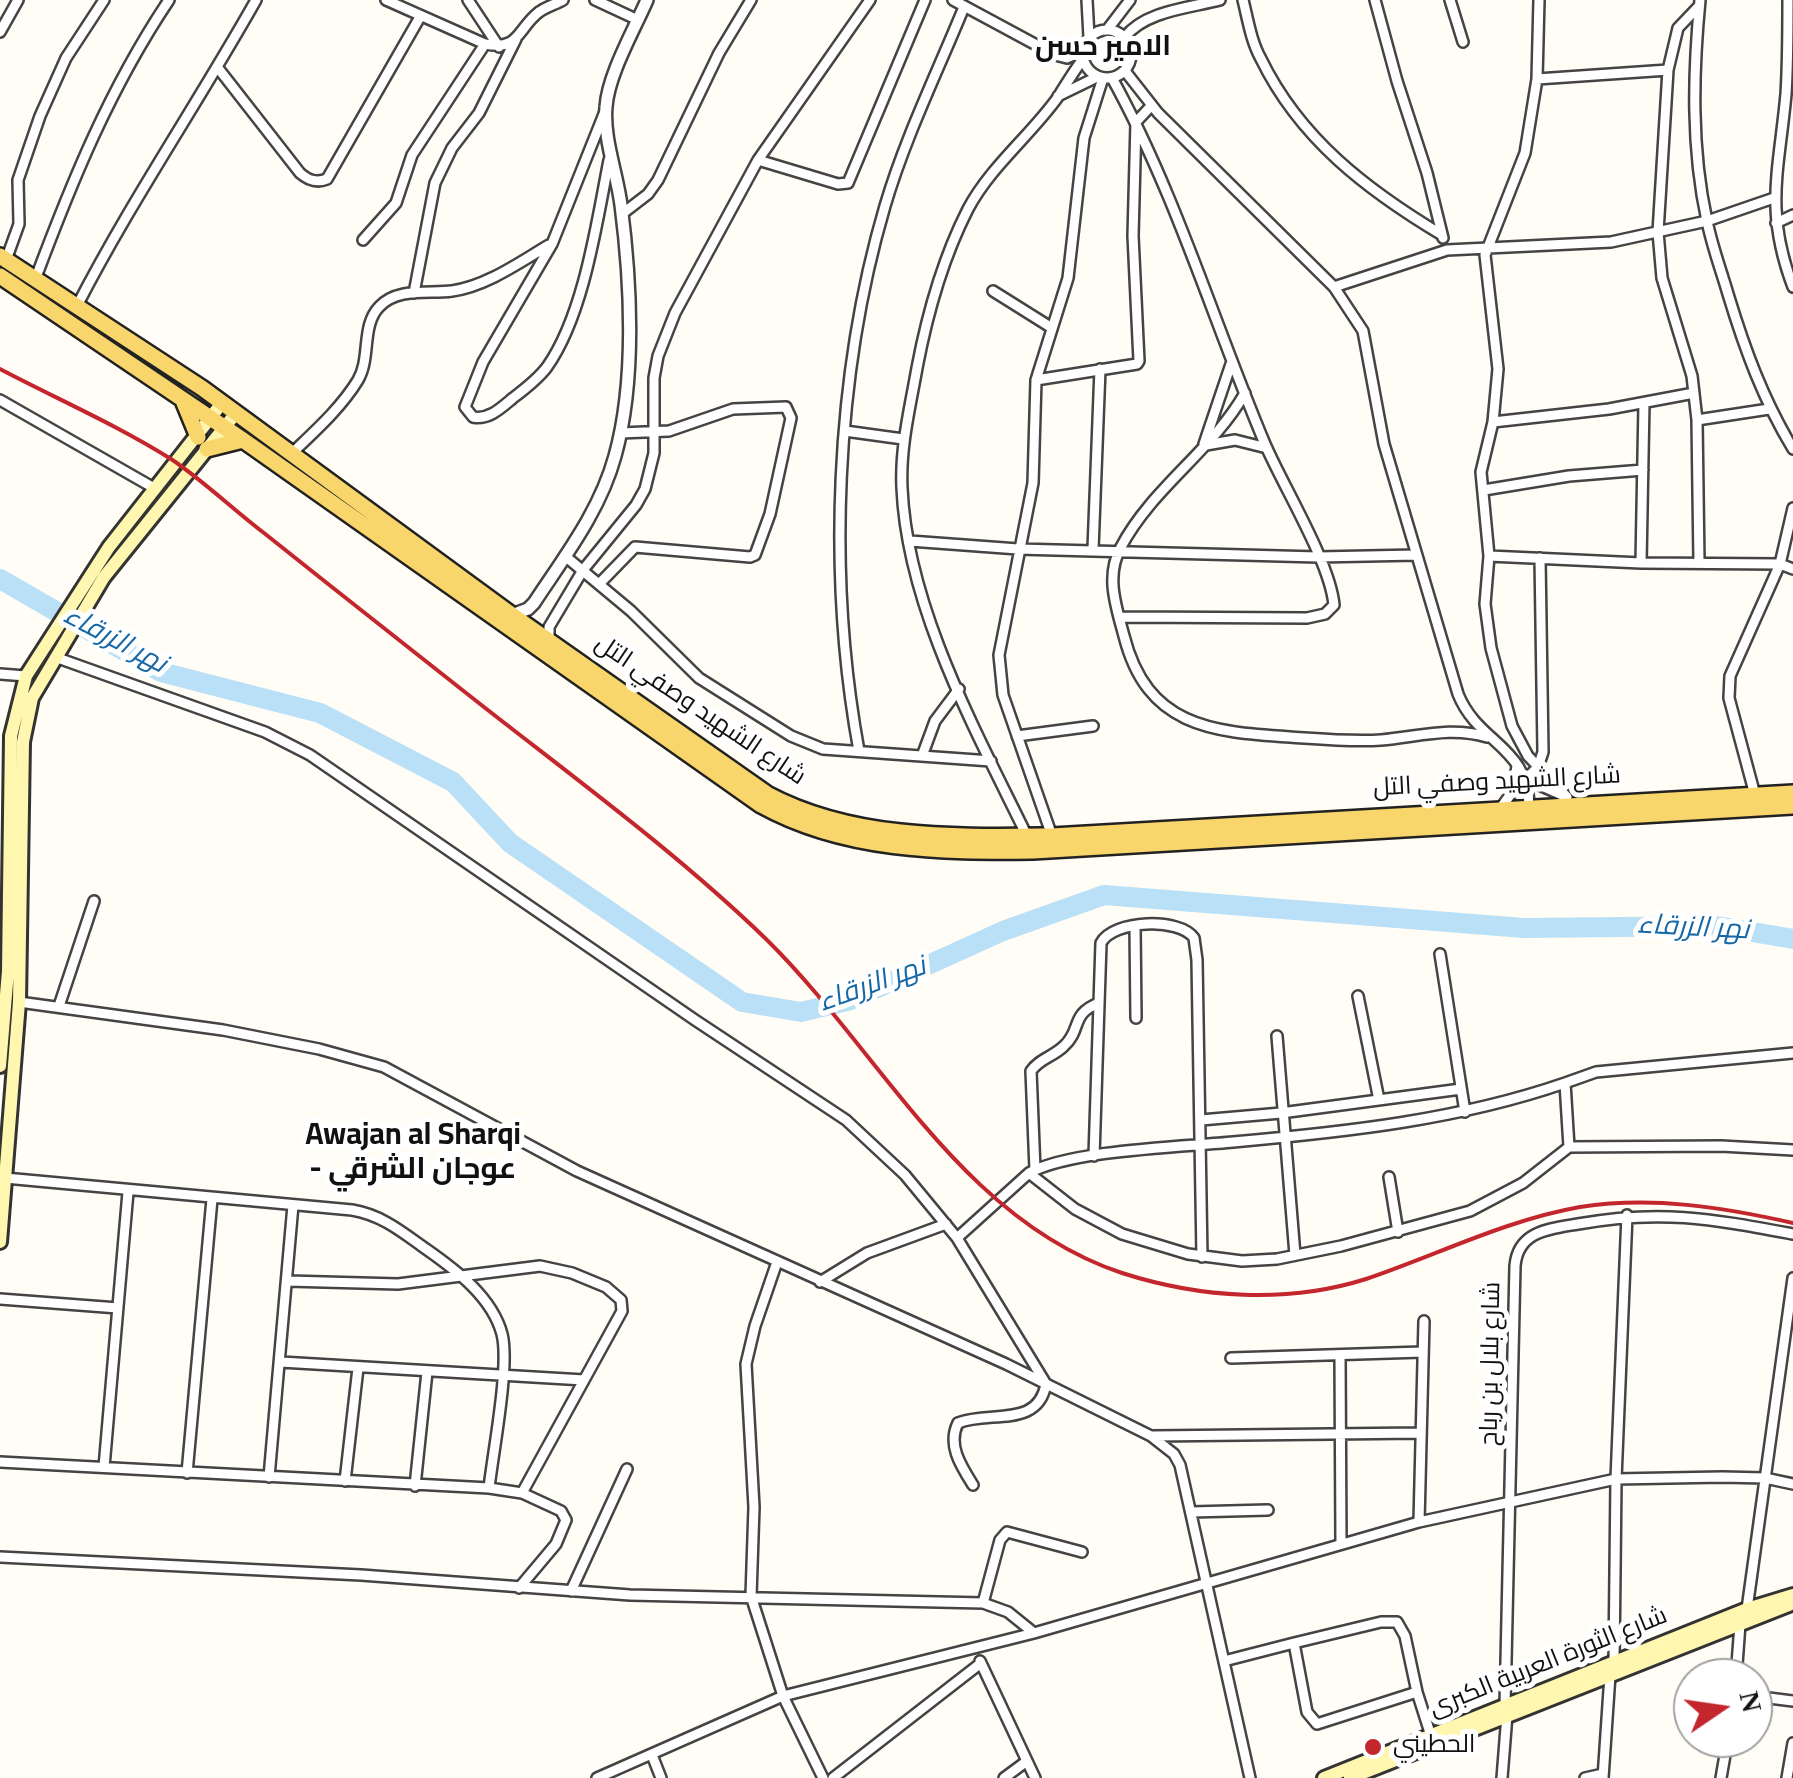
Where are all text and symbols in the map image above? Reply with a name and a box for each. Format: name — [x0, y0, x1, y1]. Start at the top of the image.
district label: الامير حسن — [1035, 33, 1171, 67]
water label: نهر الزرقاء — [57, 601, 171, 683]
street label: شارع الشهيد وصفي التل — [588, 630, 810, 794]
street label: شارع الشهيد وصفي التل — [1372, 763, 1622, 805]
water label: نهر الزرقاء — [1636, 910, 1750, 950]
water label: نهر الزرقاء — [815, 952, 931, 1022]
district label: Awajan al Sharqi - عوجان الشرقي — [305, 1120, 521, 1190]
street label: شارع بلال بن رباح — [1477, 1282, 1509, 1446]
street label: شارع الثورة العربية الكبرى — [1426, 1602, 1672, 1726]
north arrow — [1673, 1658, 1773, 1758]
text: N — [1733, 1688, 1768, 1715]
place label: الحطيني — [1393, 1732, 1476, 1762]
marker: الحطيني — [1362, 1736, 1384, 1758]

